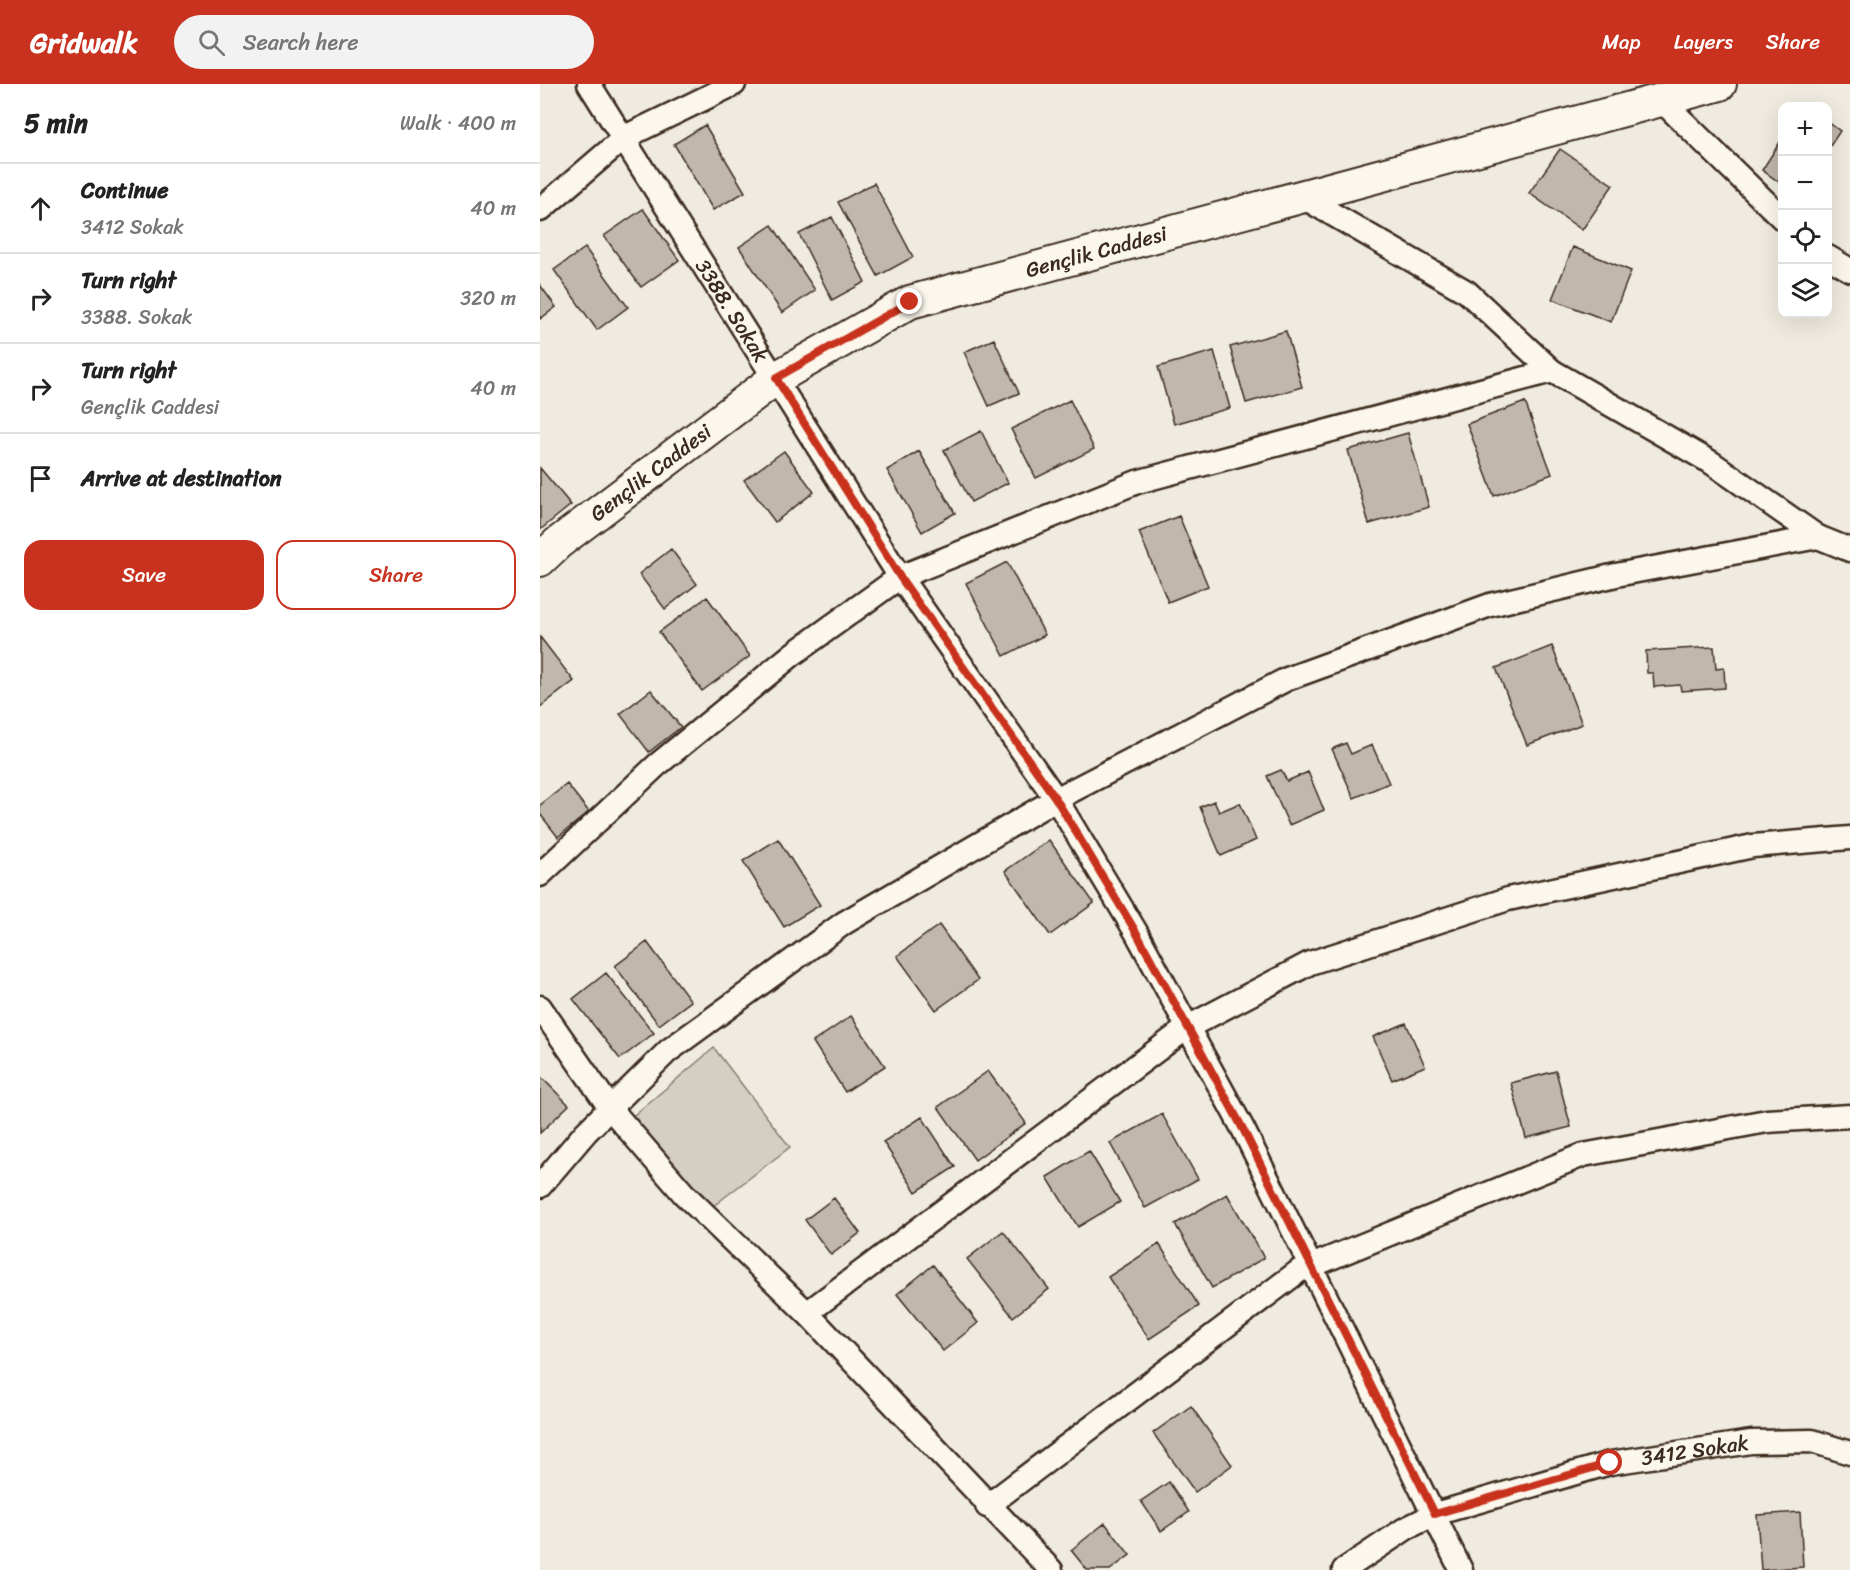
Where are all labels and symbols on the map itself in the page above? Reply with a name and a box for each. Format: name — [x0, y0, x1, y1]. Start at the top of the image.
street label: Gençlik Caddesi — [1021, 214, 1172, 289]
street label: 3388. Sokak — [685, 251, 779, 370]
route end — [896, 288, 922, 314]
street label: Gençlik Caddesi — [581, 413, 721, 532]
street label: 3412 Sokak — [1639, 1424, 1751, 1477]
route start — [1596, 1449, 1622, 1475]

